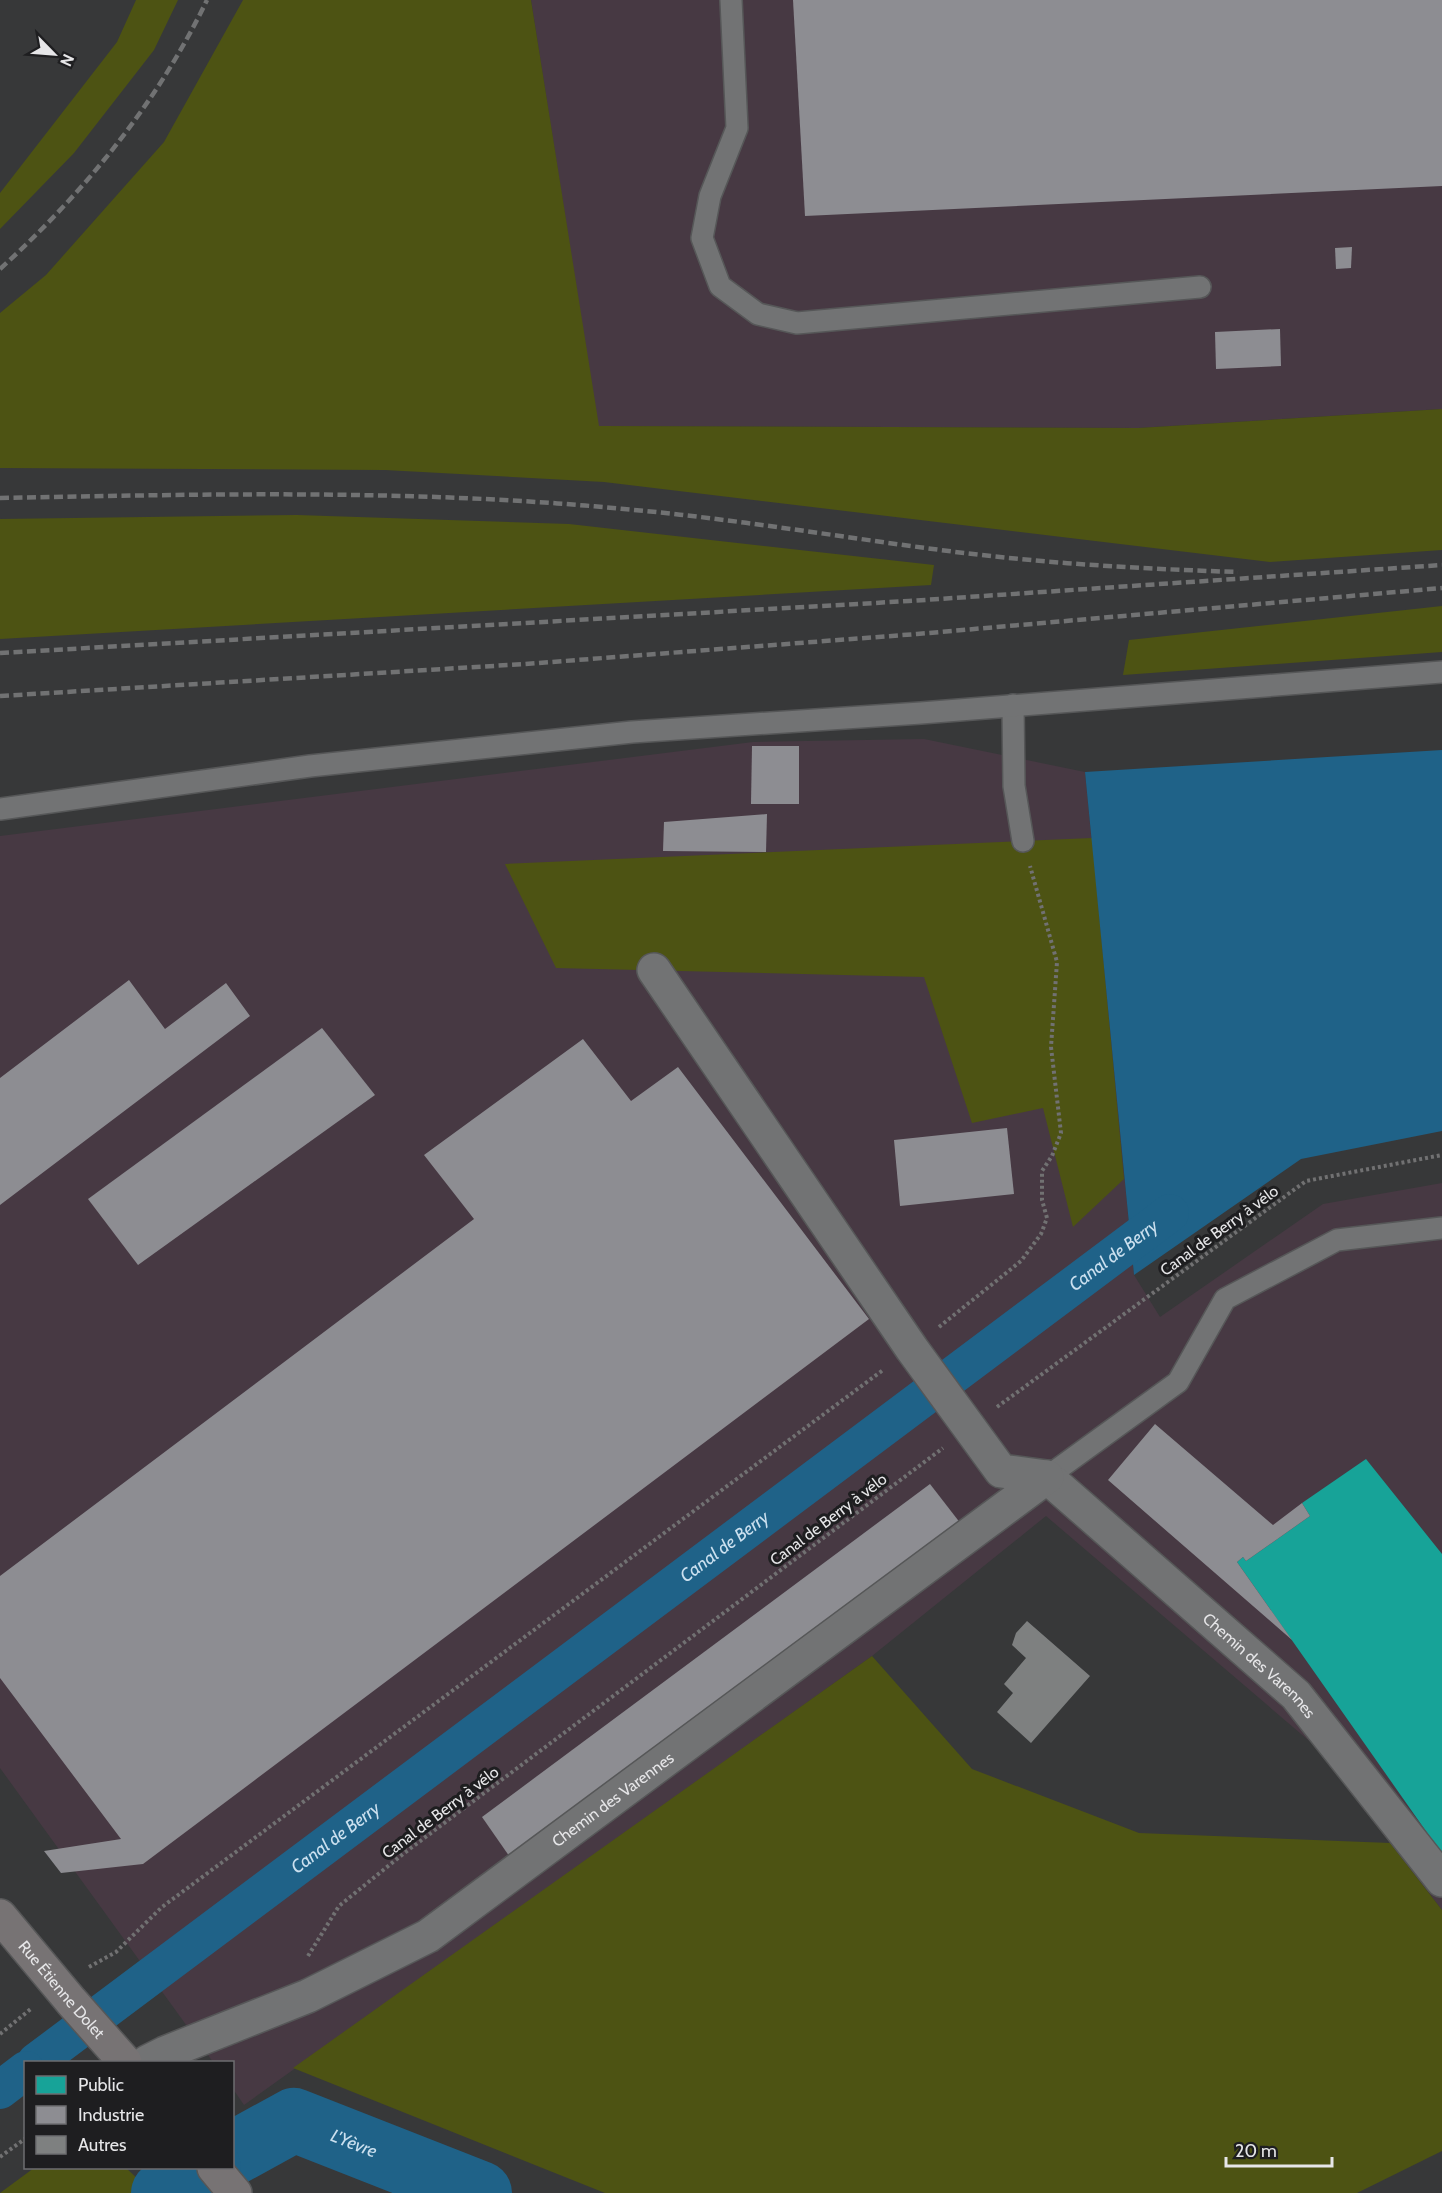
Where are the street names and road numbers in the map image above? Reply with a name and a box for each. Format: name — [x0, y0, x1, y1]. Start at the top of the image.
street label: Canal de Berry à vélo — [1156, 1181, 1282, 1280]
street label: Canal de Berry à vélo — [766, 1469, 891, 1570]
street label: Chemin des Varennes — [1199, 1609, 1320, 1722]
street label: Chemin des Varennes — [548, 1748, 678, 1851]
street label: Canal de Berry à vélo — [378, 1762, 503, 1863]
street label: Rue Étienne Dolet — [15, 1937, 109, 2043]

